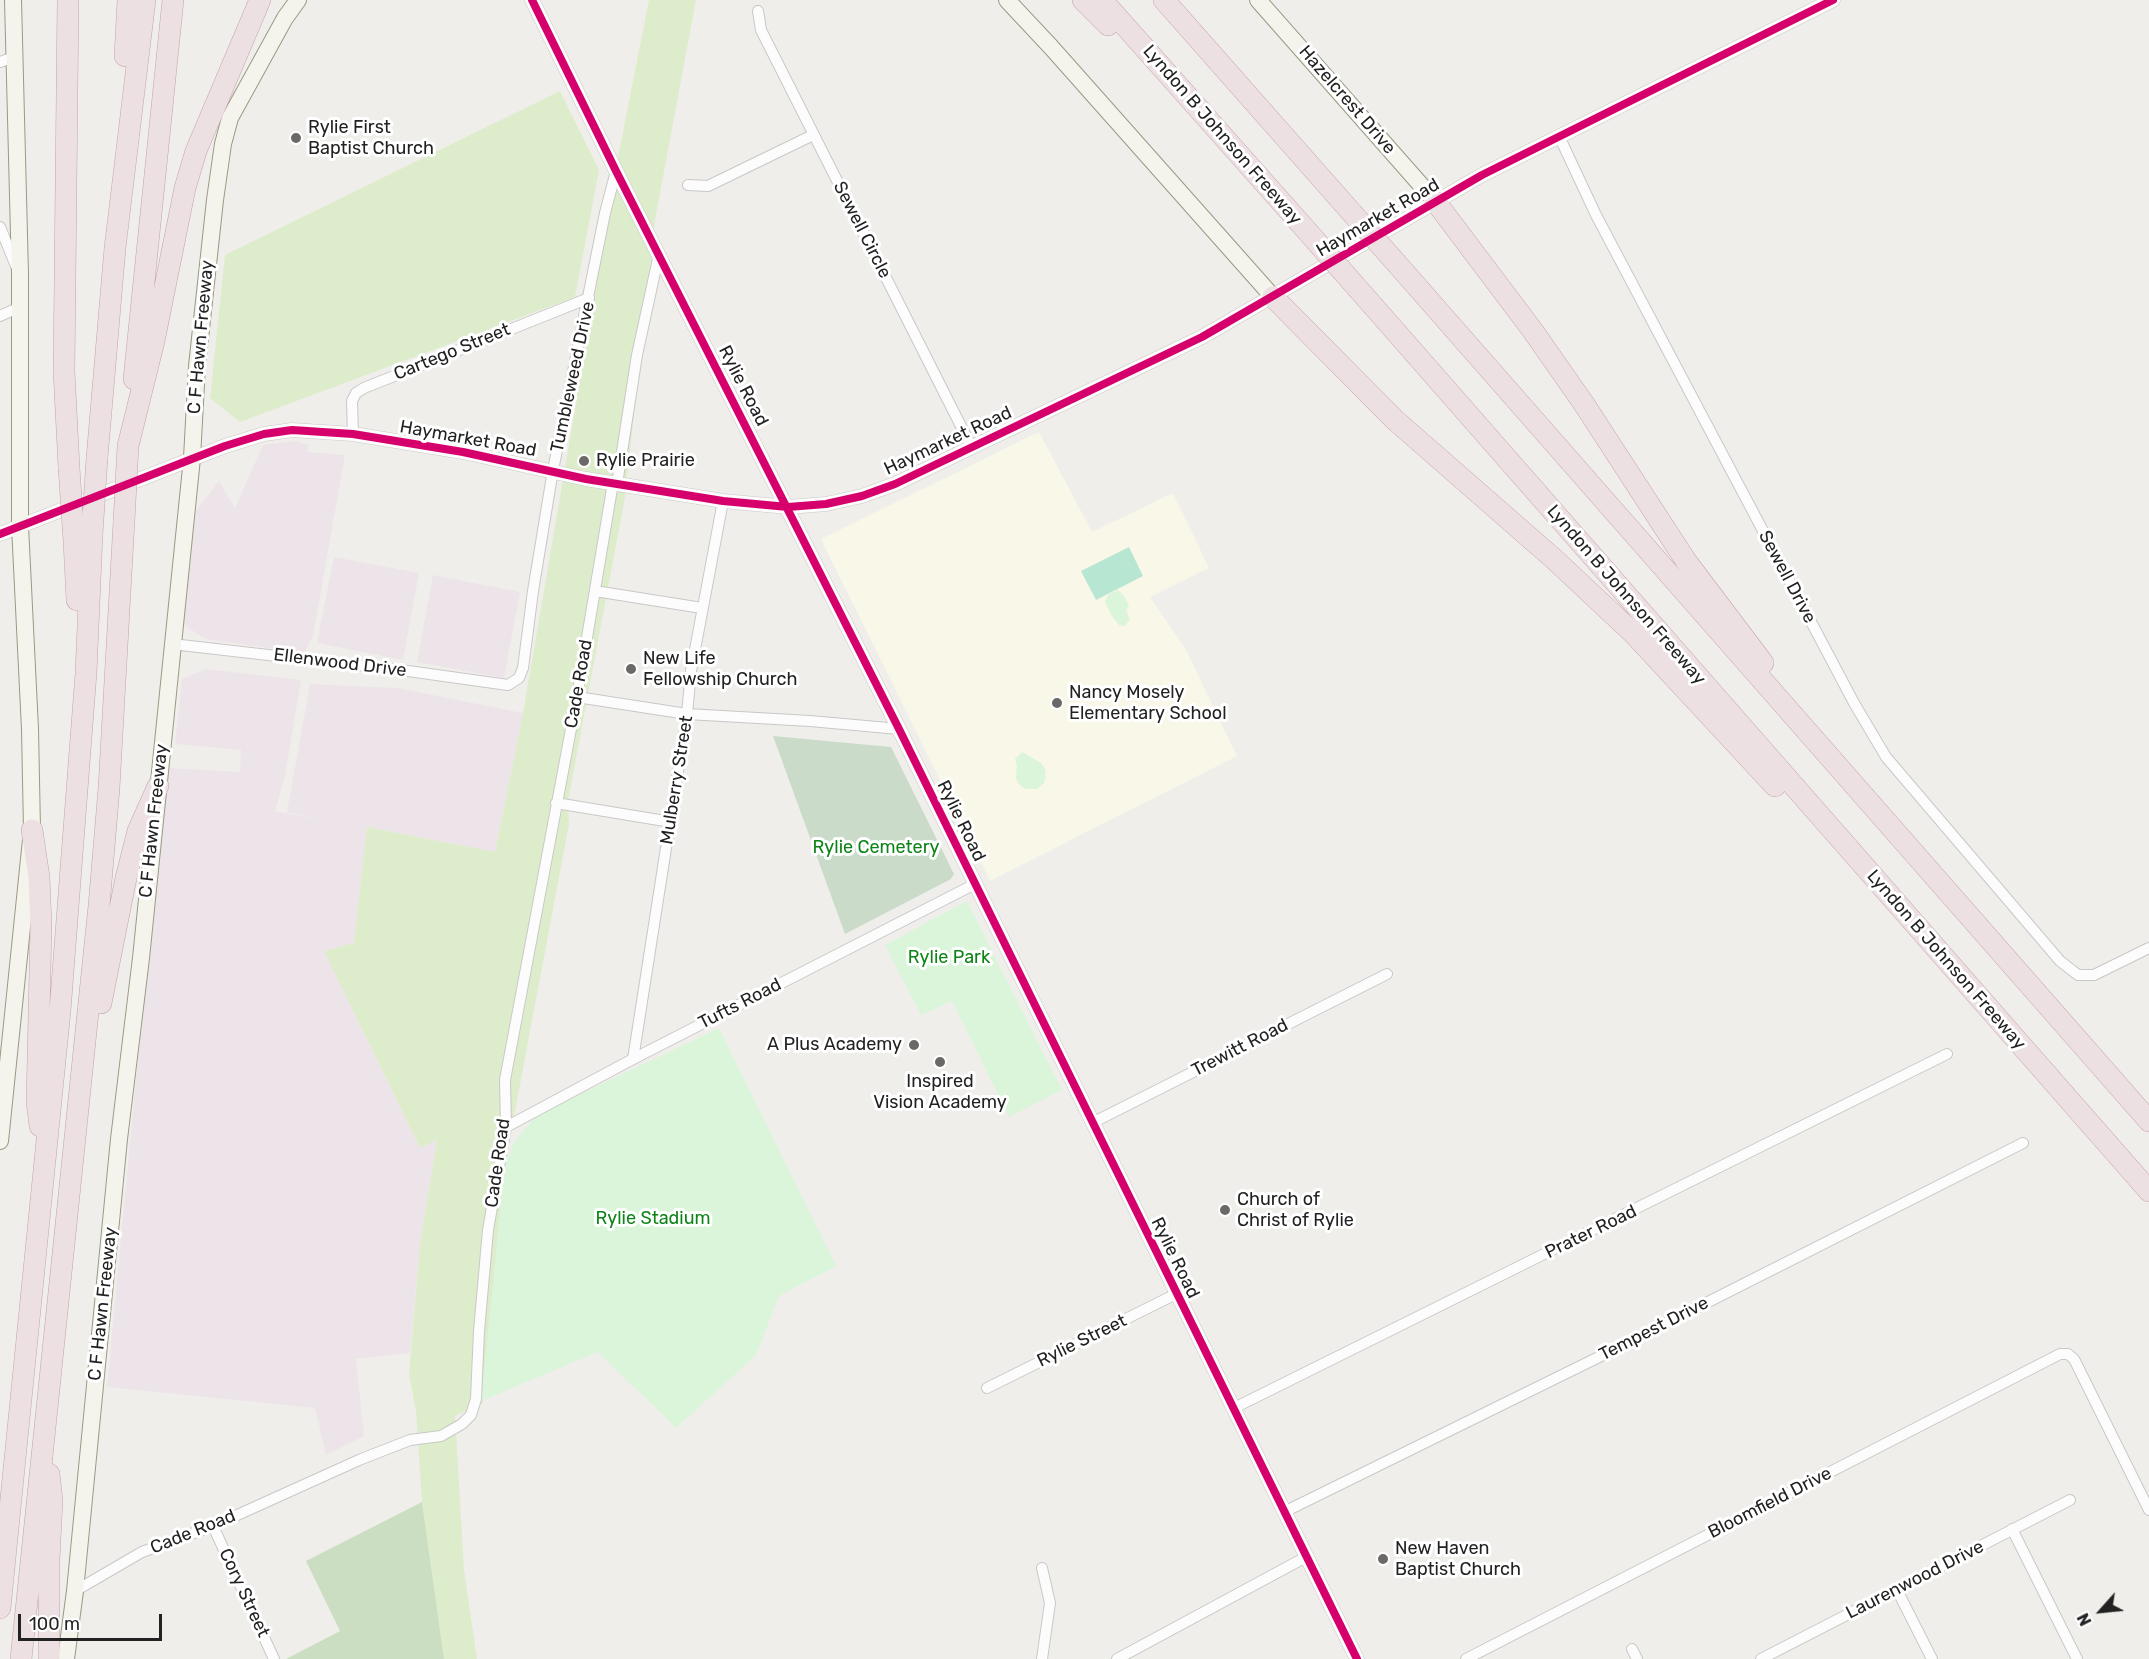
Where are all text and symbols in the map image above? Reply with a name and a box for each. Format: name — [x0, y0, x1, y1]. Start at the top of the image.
street label: Lyndon B Johnson Freeway — [1138, 41, 1306, 229]
street label: Hazelcrest Drive — [1294, 41, 1400, 159]
place label: Rylie First Baptist Church — [308, 117, 434, 160]
marker: Rylie First Baptist Church — [289, 131, 303, 145]
street label: Haymarket Road — [1313, 174, 1443, 262]
street label: Sewell Circle — [828, 178, 896, 282]
street label: C F Hawn Freeway — [184, 259, 218, 415]
street label: Tumbleweed Drive — [546, 300, 600, 454]
street label: Cartego Street — [391, 319, 513, 385]
street label: Rylie Road — [713, 342, 773, 430]
street label: Haymarket Road — [881, 402, 1015, 480]
street label: Haymarket Road — [398, 416, 538, 462]
place label: Rylie Prairie — [596, 450, 695, 472]
marker: Rylie Prairie — [577, 454, 591, 468]
street label: Lyndon B Johnson Freeway — [1542, 501, 1710, 689]
street label: Sewell Drive — [1754, 527, 1820, 627]
street label: Cade Road — [561, 638, 597, 730]
street label: Ellenwood Drive — [272, 644, 408, 682]
place label: New Life Fellowship Church — [643, 648, 797, 690]
marker: New Life Fellowship Church — [624, 662, 638, 676]
place label: Nancy Mosely Elementary School — [1069, 682, 1227, 724]
marker: Nancy Mosely Elementary School — [1050, 696, 1064, 710]
street label: Mulberry Street — [656, 714, 698, 846]
street label: C F Hawn Freeway — [135, 743, 173, 899]
street label: Rylie Road — [932, 777, 990, 865]
park label: Rylie Cemetery — [813, 837, 939, 859]
street label: Lyndon B Johnson Freeway — [1862, 866, 2030, 1054]
park label: Rylie Park — [908, 947, 990, 969]
street label: Tufts Road — [695, 974, 785, 1034]
street label: Trewitt Road — [1188, 1014, 1292, 1082]
place label: A Plus Academy — [767, 1034, 902, 1056]
marker: A Plus Academy — [907, 1038, 921, 1052]
marker: Inspired Vision Academy — [933, 1055, 947, 1069]
place label: Inspired Vision Academy — [873, 1071, 1007, 1114]
street label: Cade Road — [481, 1117, 515, 1209]
place label: Church of Christ of Rylie — [1237, 1189, 1354, 1232]
street label: Prater Road — [1542, 1201, 1640, 1263]
marker: Church of Christ of Rylie — [1218, 1203, 1232, 1217]
park label: Rylie Stadium — [595, 1208, 711, 1230]
street label: Rylie Road — [1146, 1214, 1204, 1302]
street label: C F Hawn Freeway — [84, 1226, 122, 1382]
street label: Tempest Drive — [1596, 1292, 1712, 1366]
street label: Rylie Street — [1034, 1310, 1130, 1372]
street label: Bloomfield Drive — [1705, 1463, 1835, 1543]
street label: Cade Road — [147, 1505, 239, 1559]
street label: Laurenwood Drive — [1843, 1536, 1987, 1624]
place label: New Haven Baptist Church — [1395, 1538, 1521, 1580]
street label: Cory Street — [214, 1545, 274, 1641]
marker: New Haven Baptist Church — [1376, 1552, 1390, 1566]
north arrow — [2071, 1581, 2131, 1641]
scale bar — [21, 1602, 165, 1640]
text: N — [2073, 1610, 2096, 1629]
text: 100 m — [29, 1613, 80, 1635]

